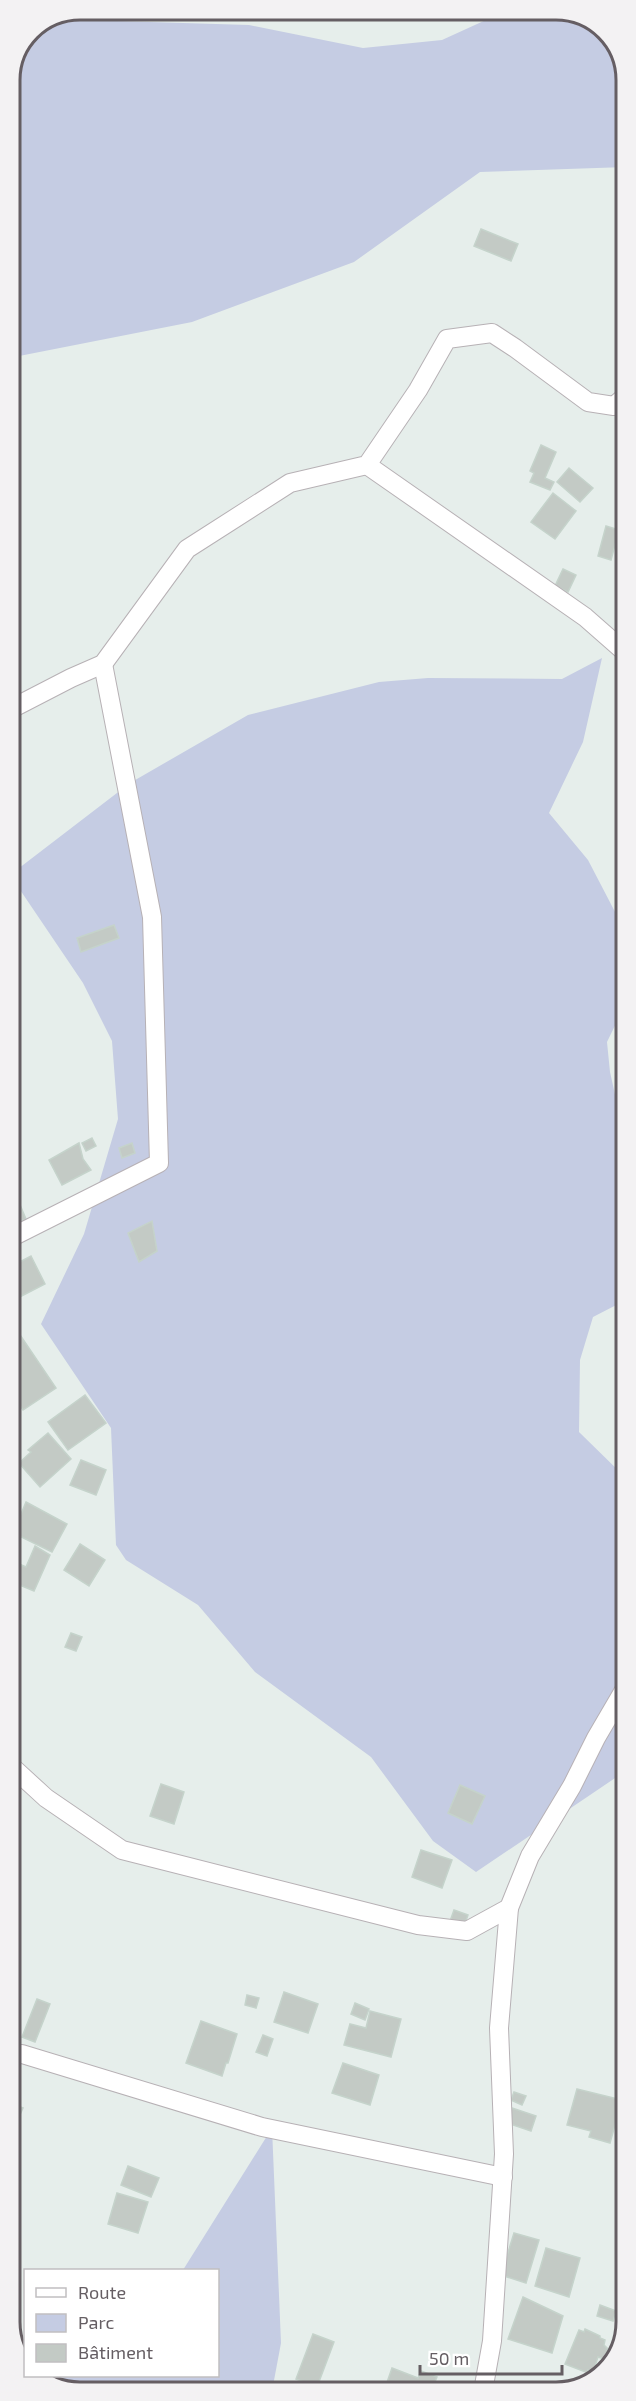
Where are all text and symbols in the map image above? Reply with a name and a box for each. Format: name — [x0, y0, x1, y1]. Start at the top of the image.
legend — [24, 2269, 219, 2377]
text: Route — [78, 2281, 126, 2303]
text: Parc — [78, 2311, 114, 2333]
scale bar — [420, 2338, 562, 2376]
text: Bâtiment — [78, 2341, 153, 2363]
text: 50 m — [429, 2347, 469, 2369]

